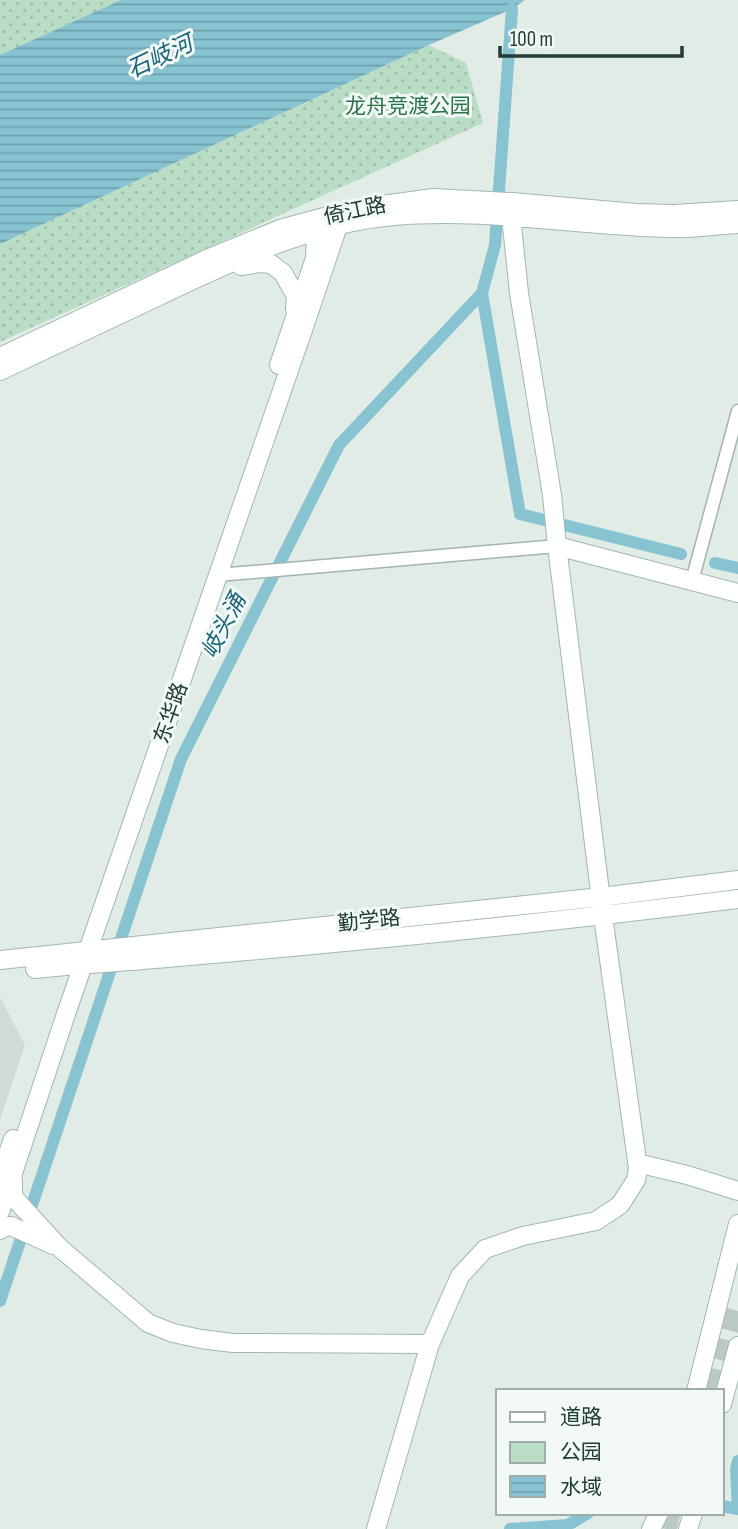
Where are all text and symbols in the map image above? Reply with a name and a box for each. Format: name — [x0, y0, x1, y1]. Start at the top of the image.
scale bar — [500, 14, 682, 58]
text: 100 m — [510, 27, 553, 52]
water label: 石岐河 — [123, 28, 201, 84]
park label: 龙舟竞渡公园 — [345, 94, 471, 119]
street label: 倚江路 — [322, 192, 388, 230]
water label: 岐头涌 — [196, 586, 253, 663]
street label: 东华路 — [149, 679, 193, 747]
street label: 勤学路 — [336, 905, 402, 937]
legend — [496, 1389, 724, 1515]
text: 道路 — [560, 1405, 602, 1430]
text: 公园 — [560, 1440, 602, 1465]
text: 水域 — [560, 1475, 602, 1500]

